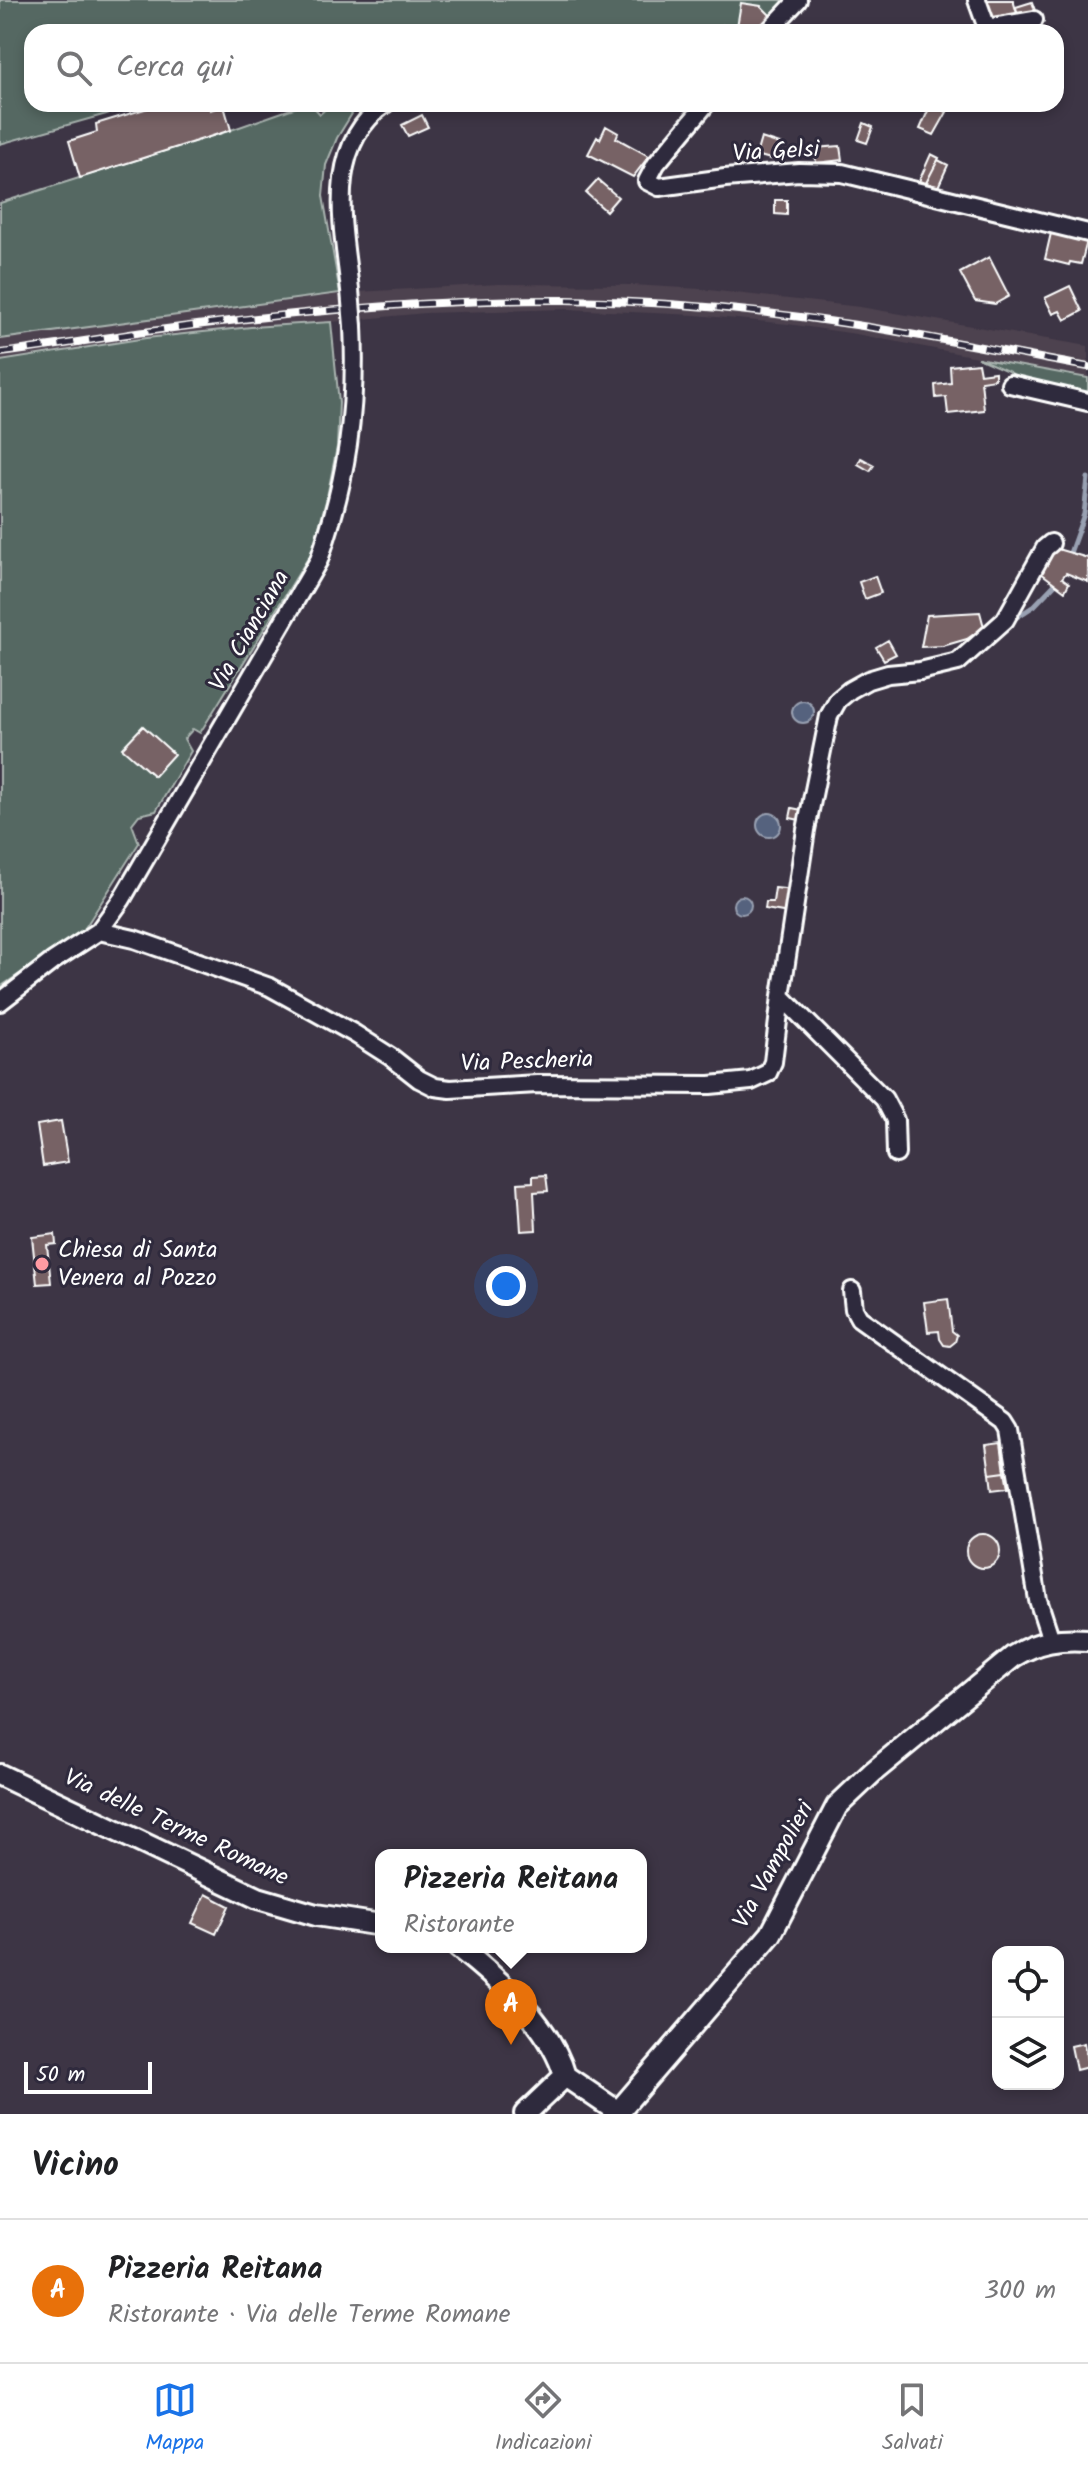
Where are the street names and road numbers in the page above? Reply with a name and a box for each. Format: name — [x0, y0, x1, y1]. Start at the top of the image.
street label: Via Gelsi — [732, 130, 822, 174]
street label: Via Cianciana — [199, 563, 301, 699]
street label: Via Pescheria — [460, 1040, 594, 1084]
street label: Via delle Terme Romane — [57, 1759, 295, 1897]
street label: Via Vampolieri — [723, 1793, 826, 1936]

